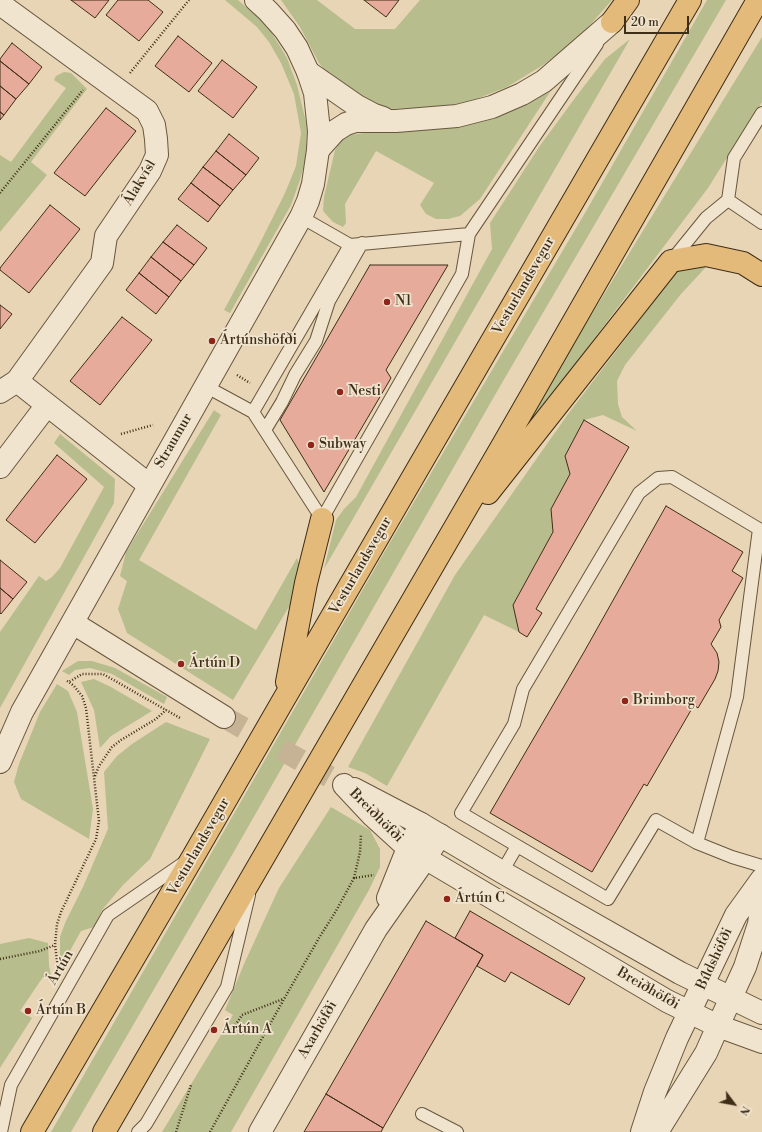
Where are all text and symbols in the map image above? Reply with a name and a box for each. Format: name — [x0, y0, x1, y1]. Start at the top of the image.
scale bar — [626, 8, 691, 34]
text: 20 m — [631, 15, 659, 30]
street label: Álakvísl — [120, 157, 160, 209]
street label: Vesturlandsvegur — [489, 234, 559, 338]
place label: N1 — [395, 294, 411, 310]
marker: N1 — [382, 297, 392, 307]
place label: Ártúnshöfði — [220, 333, 297, 349]
marker: Ártúnshöfði — [207, 336, 217, 346]
place label: Nesti — [348, 384, 381, 400]
marker: Nesti — [335, 387, 345, 397]
street label: Straumur — [152, 411, 196, 471]
place label: Subway — [319, 437, 366, 453]
marker: Subway — [306, 440, 316, 450]
street label: Vesturlandsvegur — [326, 514, 396, 618]
place label: Ártún D — [189, 656, 240, 672]
marker: Ártún D — [176, 659, 186, 669]
place label: Brimborg — [633, 693, 695, 709]
marker: Brimborg — [620, 696, 630, 706]
street label: Breiðhöfði — [346, 786, 406, 846]
street label: Vesturlandsvegur — [164, 795, 234, 899]
place label: Ártún C — [455, 891, 505, 907]
marker: Ártún C — [442, 894, 452, 904]
street label: Bíldshöfði — [693, 925, 737, 993]
street label: Ártún — [44, 948, 78, 988]
street label: Breiðhöfði — [614, 964, 682, 1014]
street label: Axarhöfði — [295, 998, 341, 1062]
place label: Ártún B — [36, 1003, 86, 1019]
marker: Ártún B — [23, 1006, 33, 1016]
place label: Ártún A — [222, 1022, 272, 1038]
marker: Ártún A — [209, 1025, 219, 1035]
north arrow — [714, 1084, 754, 1124]
text: N — [736, 1103, 752, 1118]

